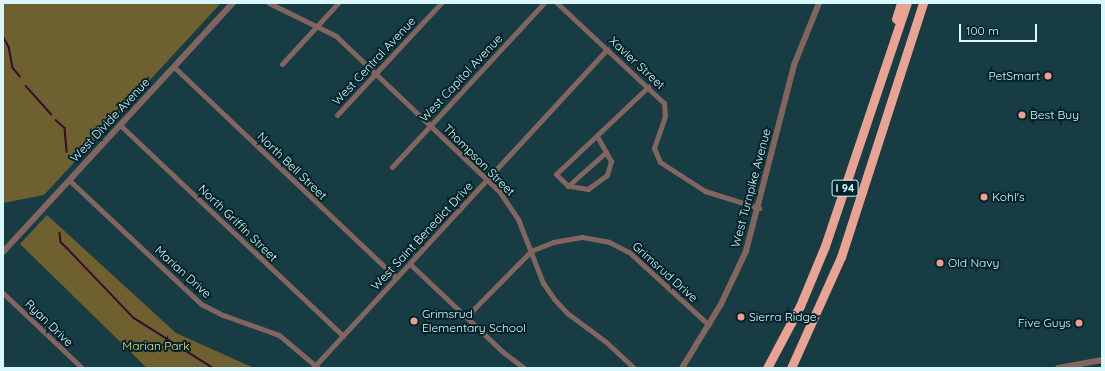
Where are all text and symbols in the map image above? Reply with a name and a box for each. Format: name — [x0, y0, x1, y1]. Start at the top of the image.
street label: West Central Avenue — [329, 14, 419, 108]
scale bar — [961, 16, 1039, 42]
text: 100 m — [966, 23, 999, 38]
street label: West Capitol Avenue — [417, 31, 505, 125]
street label: Xavier Street — [606, 34, 668, 92]
place label: PetSmart — [988, 69, 1040, 83]
marker: PetSmart — [1043, 71, 1053, 81]
street label: West Divide Avenue — [67, 75, 153, 165]
place label: Best Buy — [1030, 108, 1079, 122]
marker: Best Buy — [1017, 110, 1027, 120]
street label: Thompson Street — [440, 121, 518, 199]
street label: West Turnpike Avenue — [728, 127, 774, 249]
street label: North Bell Street — [254, 129, 330, 203]
street label: West Saint Benedict Drive — [368, 179, 476, 293]
road number: I 94 — [831, 179, 859, 197]
street label: North Griffin Street — [195, 182, 281, 264]
place label: Kohl's — [992, 190, 1025, 204]
marker: Kohl's — [979, 192, 989, 202]
street label: Grimsrud Drive — [629, 239, 701, 305]
street label: Marian Drive — [152, 243, 214, 301]
place label: Old Navy — [948, 256, 999, 270]
marker: Old Navy — [935, 258, 945, 268]
street label: Ryan Drive — [22, 297, 76, 349]
place label: Grimsrud Elementary School — [422, 307, 526, 335]
place label: Sierra Ridge — [749, 310, 817, 324]
marker: Sierra Ridge — [736, 312, 746, 322]
marker: Grimsrud Elementary School — [409, 316, 419, 326]
place label: Five Guys — [1018, 316, 1071, 330]
marker: Five Guys — [1074, 318, 1084, 328]
park label: Marian Park — [122, 339, 190, 353]

